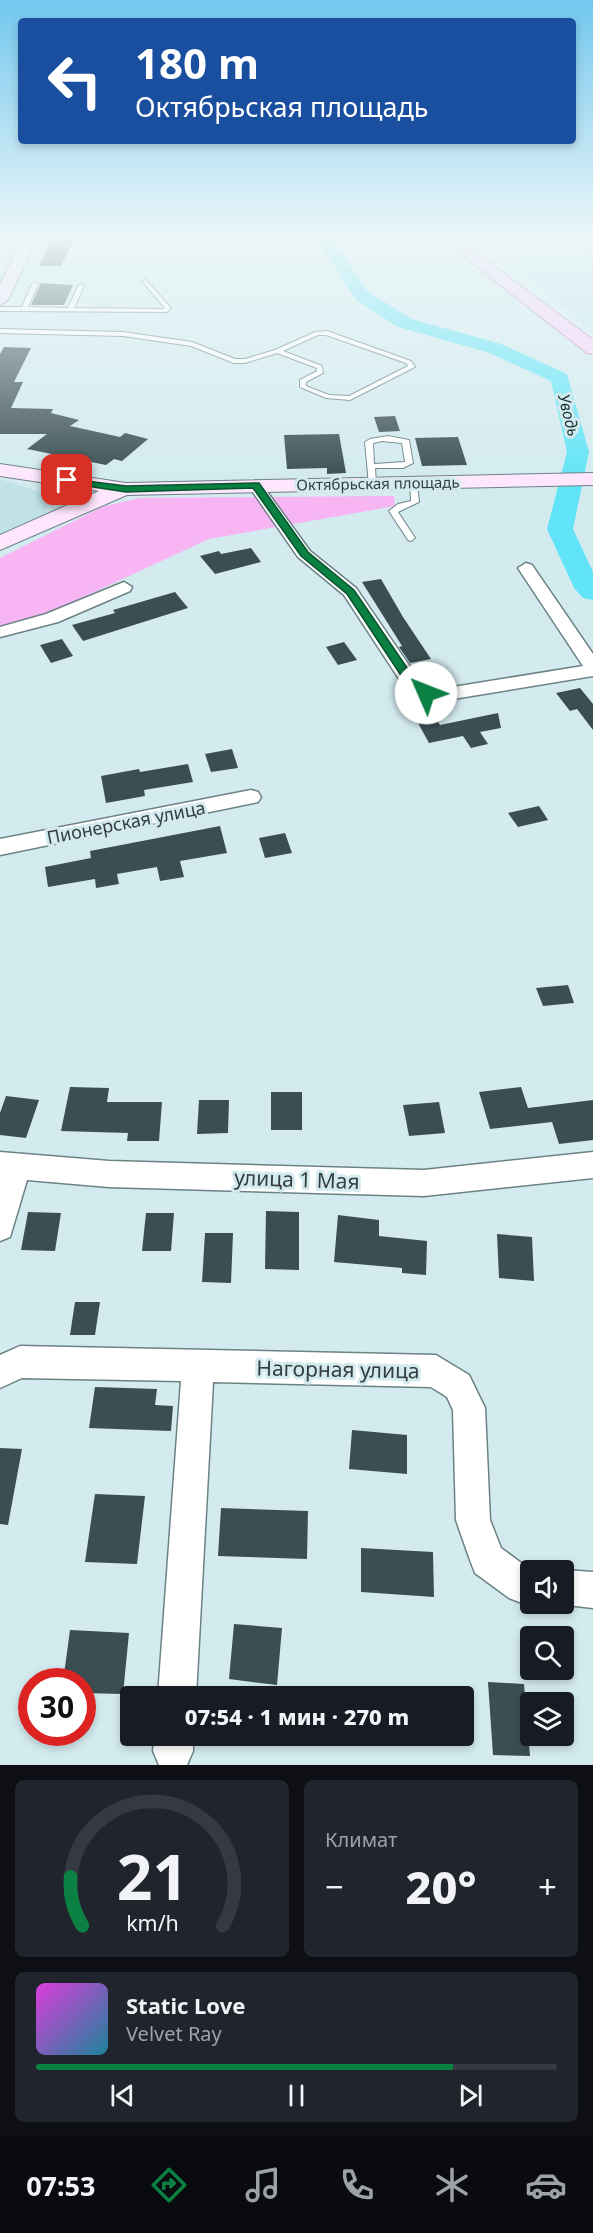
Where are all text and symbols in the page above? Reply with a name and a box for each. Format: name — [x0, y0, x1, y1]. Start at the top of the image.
text: 180 m — [135, 34, 259, 91]
icon: left — [36, 42, 114, 120]
text: Октябрьская площадь — [135, 88, 429, 125]
water label: Уводь — [553, 392, 585, 438]
pin — [41, 454, 92, 505]
icon: arrive — [50, 463, 83, 496]
street label: Октябрьская площадь — [296, 472, 460, 494]
position arrow — [394, 661, 458, 725]
street label: Пионерская улица — [45, 795, 207, 849]
street label: улица 1 Мая — [234, 1163, 360, 1195]
street label: Нагорная улица — [256, 1354, 420, 1384]
map controls — [520, 1560, 574, 1746]
button: sound — [520, 1560, 574, 1614]
button: search — [520, 1626, 574, 1680]
speed limit sign: 30 — [18, 1668, 96, 1746]
button: layers — [520, 1692, 574, 1746]
text: 07:54 · 1 мин · 270 m — [185, 1701, 409, 1731]
text: Климат — [325, 1826, 397, 1853]
text: 21 — [116, 1833, 188, 1918]
text: 20° — [405, 1856, 477, 1917]
text: − — [325, 1864, 344, 1909]
text: + — [538, 1864, 557, 1909]
text: km/h — [126, 1908, 178, 1937]
text: Static Love — [126, 1990, 245, 2020]
text: Velvet Ray — [126, 2020, 222, 2047]
icon: previous — [106, 2079, 139, 2112]
icon: pause — [280, 2079, 313, 2112]
icon: next — [454, 2079, 487, 2112]
icon: directions — [148, 2164, 190, 2206]
icon: music — [242, 2164, 284, 2206]
icon: phone — [336, 2164, 378, 2206]
icon: climate — [431, 2164, 473, 2206]
icon: car — [525, 2164, 567, 2206]
text: 07:53 — [26, 2167, 96, 2204]

